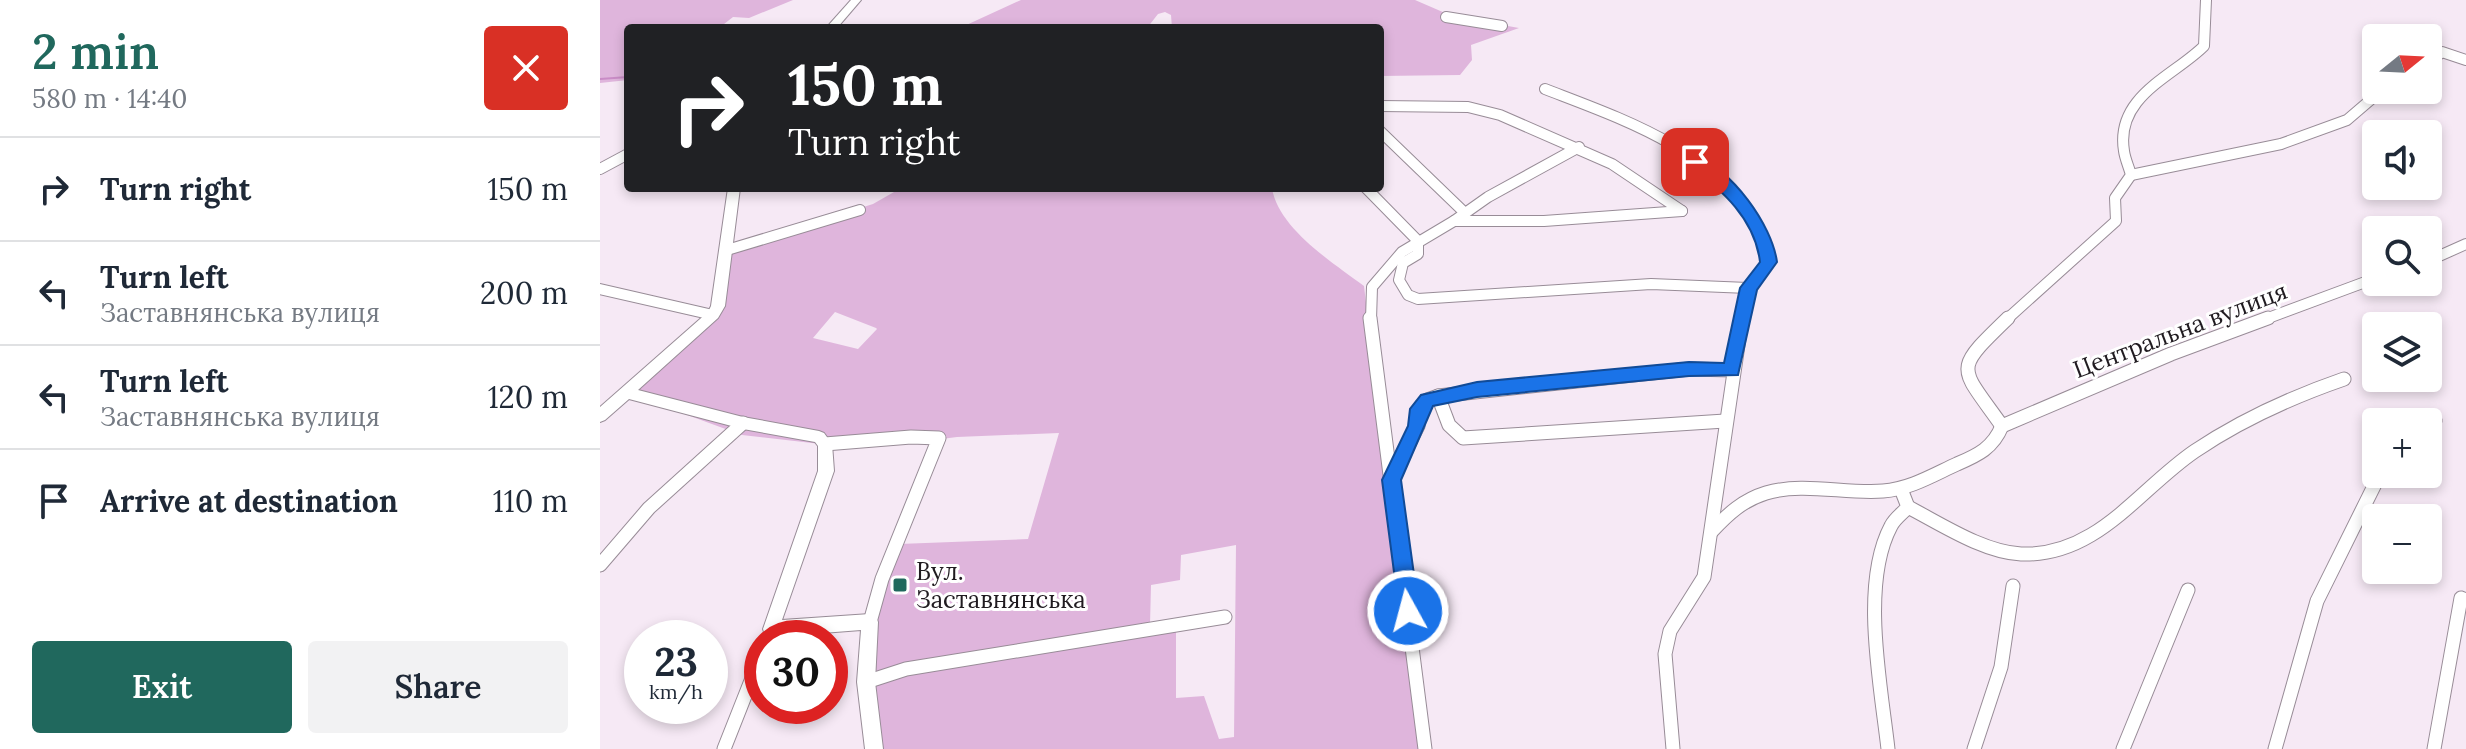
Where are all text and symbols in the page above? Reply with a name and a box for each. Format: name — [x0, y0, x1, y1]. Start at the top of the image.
text: 2 min — [32, 21, 159, 82]
north arrow — [2362, 24, 2442, 104]
map controls — [2362, 24, 2442, 584]
button: close — [484, 26, 568, 110]
text: 150 m — [788, 49, 943, 120]
icon: right — [656, 56, 760, 160]
text: 580 m · 14:40 — [32, 82, 187, 115]
text: Turn right — [788, 119, 961, 165]
button: sound — [2362, 120, 2442, 200]
pin — [1661, 128, 1729, 196]
icon: arrive — [1673, 140, 1717, 184]
icon: right — [32, 167, 76, 211]
text: Turn right — [100, 170, 251, 208]
text: 150 m — [487, 170, 568, 208]
button: search — [2362, 216, 2442, 296]
text: Turn left — [100, 258, 228, 296]
icon: left — [32, 271, 76, 315]
text: 200 m — [480, 274, 568, 312]
street label: Центральна вулиця — [2069, 275, 2291, 385]
text: Заставнянська вулиця — [100, 296, 380, 329]
button: layers — [2362, 312, 2442, 392]
text: Turn left — [100, 362, 228, 400]
icon: left — [32, 375, 76, 419]
text: 120 m — [488, 378, 568, 416]
text: Заставнянська вулиця — [100, 400, 380, 433]
button: + — [2362, 408, 2442, 488]
icon: arrive — [32, 479, 76, 523]
text: Arrive at destination — [100, 482, 398, 520]
text: 110 m — [493, 482, 568, 520]
button: − — [2362, 504, 2442, 584]
place label: Вул. Заставнянська — [916, 556, 1086, 615]
position arrow — [1366, 569, 1450, 653]
marker: Вул. Заставнянська — [891, 576, 909, 594]
speed limit sign: 30 — [744, 620, 848, 724]
text: 23 — [654, 636, 698, 687]
button: Exit — [32, 641, 292, 733]
button: Share — [308, 641, 568, 733]
text: km/h — [649, 679, 703, 704]

